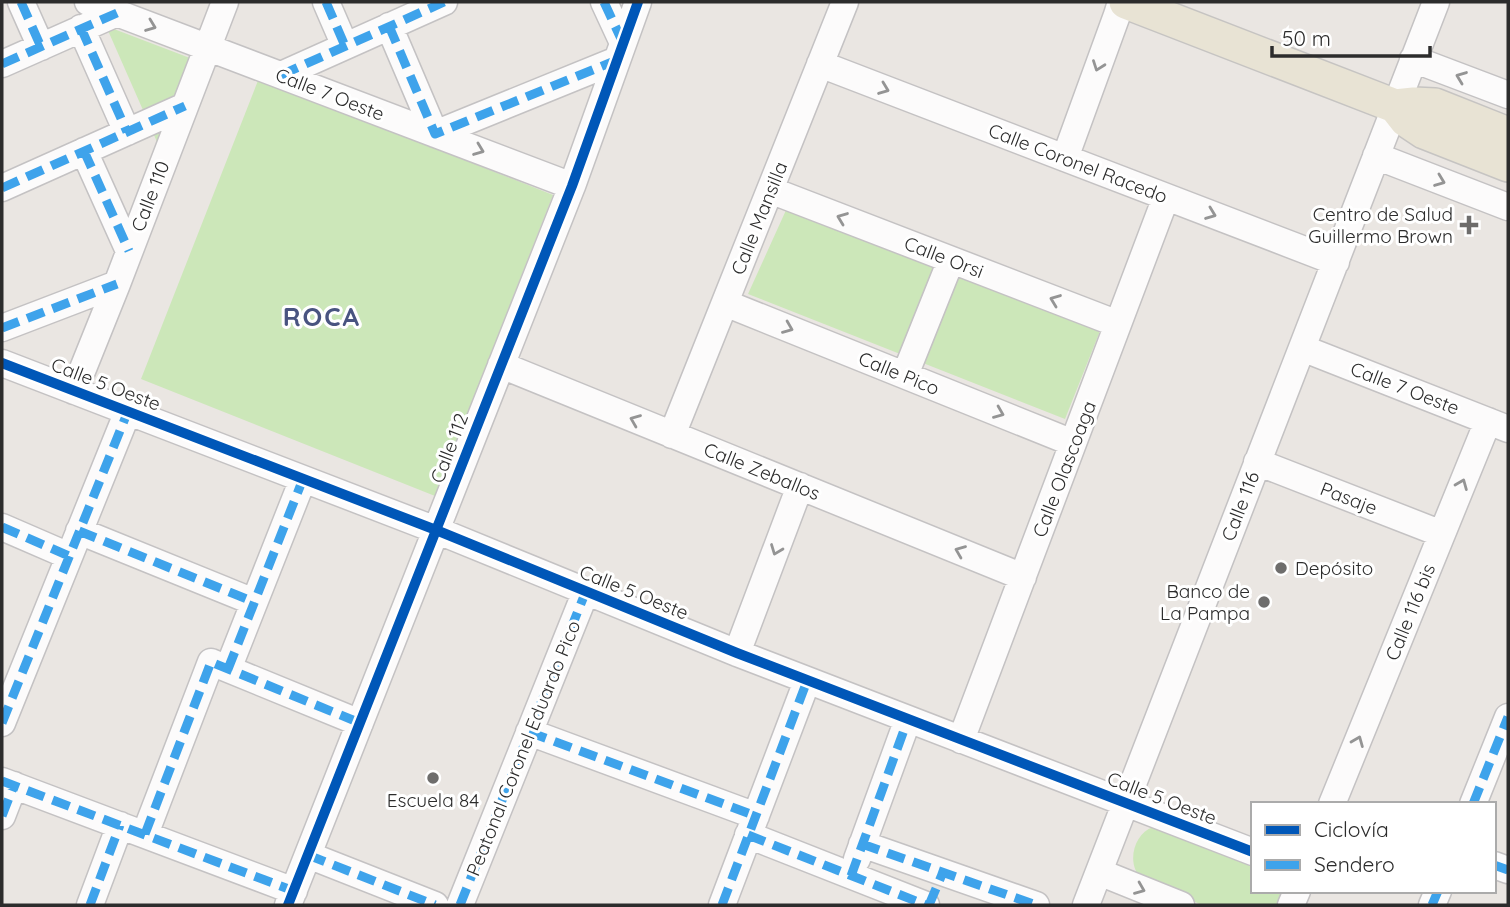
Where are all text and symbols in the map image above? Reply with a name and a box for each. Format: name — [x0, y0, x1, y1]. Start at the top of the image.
scale bar — [1272, 14, 1430, 58]
one-way arrow — [145, 18, 157, 32]
text: 50 m — [1282, 25, 1331, 51]
one-way arrow — [1093, 60, 1107, 72]
street label: Calle 7 Oeste — [272, 62, 388, 126]
one-way arrow — [1455, 72, 1467, 86]
one-way arrow — [878, 80, 890, 94]
street label: Calle Coronel Racedo — [985, 118, 1171, 208]
one-way arrow — [472, 142, 484, 156]
street label: Calle 110 — [126, 157, 174, 235]
street label: Calle Mansilla — [725, 158, 793, 278]
one-way arrow — [1433, 172, 1445, 186]
place label: Centro de Salud Guillermo Brown — [1308, 202, 1453, 248]
one-way arrow — [1204, 206, 1216, 220]
one-way arrow — [837, 212, 849, 226]
marker: Centro de Salud Guillermo Brown — [1459, 215, 1479, 235]
street label: Calle Orsi — [901, 231, 987, 283]
one-way arrow — [1049, 294, 1061, 308]
district label: ROCA — [283, 300, 361, 333]
one-way arrow — [782, 320, 794, 334]
street label: Calle Pico — [855, 346, 943, 400]
street label: Calle 5 Oeste — [48, 352, 164, 416]
street label: Calle 7 Oeste — [1347, 356, 1463, 420]
street label: Calle Olascoaga — [1027, 398, 1101, 540]
one-way arrow — [993, 405, 1005, 419]
street label: Calle 112 — [425, 410, 473, 486]
one-way arrow — [630, 414, 642, 428]
street label: Calle Zeballos — [700, 437, 824, 505]
street label: Calle 116 — [1216, 468, 1264, 544]
street label: Pasaje — [1317, 476, 1381, 520]
one-way arrow — [1454, 479, 1468, 492]
one-way arrow — [770, 544, 784, 556]
one-way arrow — [954, 545, 967, 559]
place label: Depósito — [1295, 556, 1373, 580]
street label: Calle 5 Oeste — [576, 559, 692, 625]
marker: Depósito — [1273, 560, 1289, 576]
street label: Calle 116 bis — [1380, 560, 1440, 664]
place label: Banco de La Pampa — [1160, 579, 1250, 625]
marker: Banco de La Pampa — [1256, 594, 1272, 610]
street label: Peatonal Coronel Eduardo Pico — [461, 617, 585, 879]
one-way arrow — [1349, 735, 1363, 747]
street label: Calle 5 Oeste — [1104, 766, 1220, 830]
marker: Escuela 84 — [425, 770, 441, 786]
place label: Escuela 84 — [387, 788, 479, 812]
legend — [1251, 802, 1496, 893]
text: Ciclovía — [1314, 816, 1389, 842]
text: Sendero — [1314, 851, 1395, 877]
one-way arrow — [1133, 880, 1145, 894]

